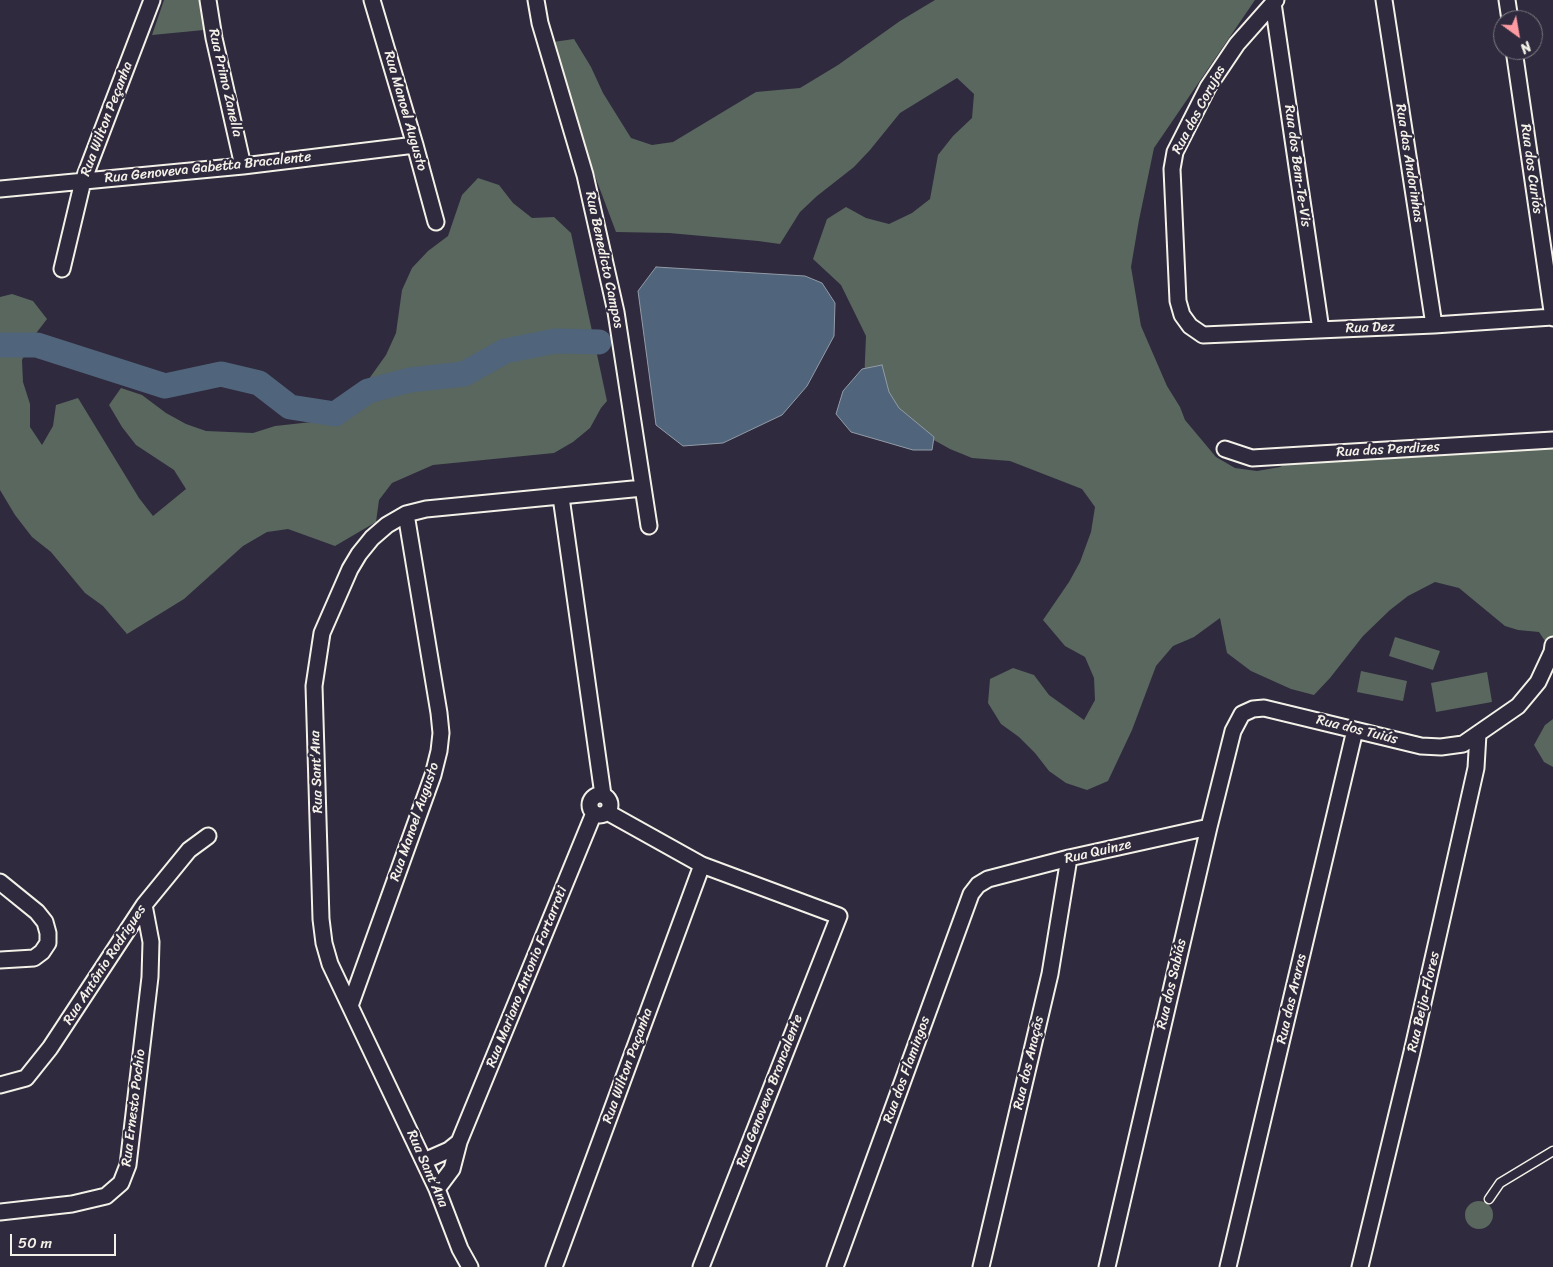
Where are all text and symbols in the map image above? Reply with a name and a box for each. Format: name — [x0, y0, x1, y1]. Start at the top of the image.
north arrow — [1493, 10, 1543, 60]
street label: Rua Primo Zanella — [204, 27, 246, 139]
text: N — [1515, 34, 1536, 60]
street label: Rua Manoel Augusto — [380, 49, 430, 173]
street label: Rua Wilton Peçanha — [77, 59, 137, 179]
street label: Rua das Corujas — [1169, 63, 1229, 157]
street label: Rua das Andorinhas — [1391, 103, 1427, 223]
street label: Rua dos Bem-Te-Vis — [1280, 104, 1314, 228]
street label: Rua dos Curiós — [1516, 123, 1546, 215]
street label: Rua Genoveva Gabetta Bracalente — [104, 149, 312, 187]
street label: Rua Benedicto Campos — [581, 190, 627, 330]
street label: Rua Dez — [1345, 319, 1395, 337]
street label: Rua das Perdizes — [1336, 439, 1440, 461]
street label: Rua dos Tuiús — [1315, 712, 1399, 748]
street label: Rua Sant’Ana — [307, 730, 327, 814]
street label: Rua Manoel Augusto — [387, 760, 443, 884]
street label: Rua Quinze — [1063, 836, 1133, 868]
street label: Rua Mariano Antonio Fartarroti — [483, 884, 571, 1070]
street label: Rua Antônio Rodrigues — [60, 902, 150, 1028]
street label: Rua dos Sabiás — [1153, 937, 1191, 1031]
street label: Rua Beija-Flores — [1404, 950, 1444, 1054]
street label: Rua das Araras — [1274, 952, 1310, 1046]
street label: Rua Wilton Paçanha — [599, 1006, 657, 1126]
street label: Rua Genoveva Brancalente — [733, 1012, 807, 1170]
street label: Rua dos Flamingos — [880, 1014, 934, 1126]
street label: Rua dos Anaçãs — [1010, 1015, 1048, 1111]
street label: Rua Ernesto Pochio — [118, 1048, 150, 1168]
street label: Rua Sant’Ana — [402, 1128, 452, 1210]
scale bar — [12, 1224, 119, 1256]
text: 50 m — [18, 1230, 52, 1256]

